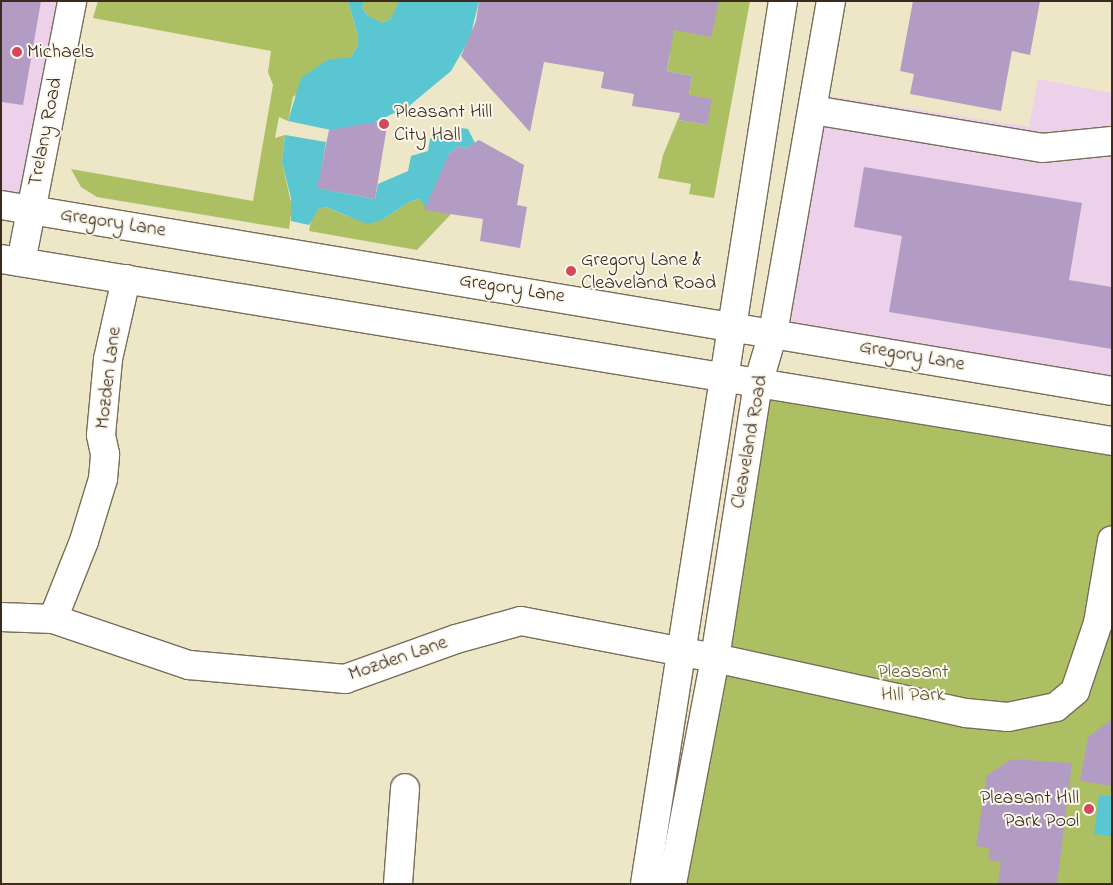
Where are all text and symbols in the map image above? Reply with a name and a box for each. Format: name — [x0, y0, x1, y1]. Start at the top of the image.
place label: Michaels — [27, 40, 94, 64]
marker: Michaels — [11, 46, 23, 58]
street label: Trelany Road — [24, 76, 68, 188]
place label: Pleasant Hill City Hall — [394, 100, 492, 147]
marker: Pleasant Hill City Hall — [378, 118, 390, 130]
street label: Gregory Lane — [59, 203, 167, 243]
place label: Gregory Lane & Cleaveland Road — [581, 248, 716, 295]
marker: Gregory Lane & Cleaveland Road — [565, 265, 577, 277]
street label: Gregory Lane — [458, 269, 566, 309]
street label: Mozden Lane — [91, 325, 127, 431]
street label: Gregory Lane — [858, 335, 966, 377]
street label: Cleaveland Road — [726, 373, 774, 511]
street label: Mozden Lane — [345, 631, 451, 687]
park label: Pleasant HIll Park — [877, 660, 949, 707]
place label: Pleasant HIll Park Pool — [980, 786, 1079, 833]
marker: Pleasant HIll Park Pool — [1083, 803, 1095, 815]

